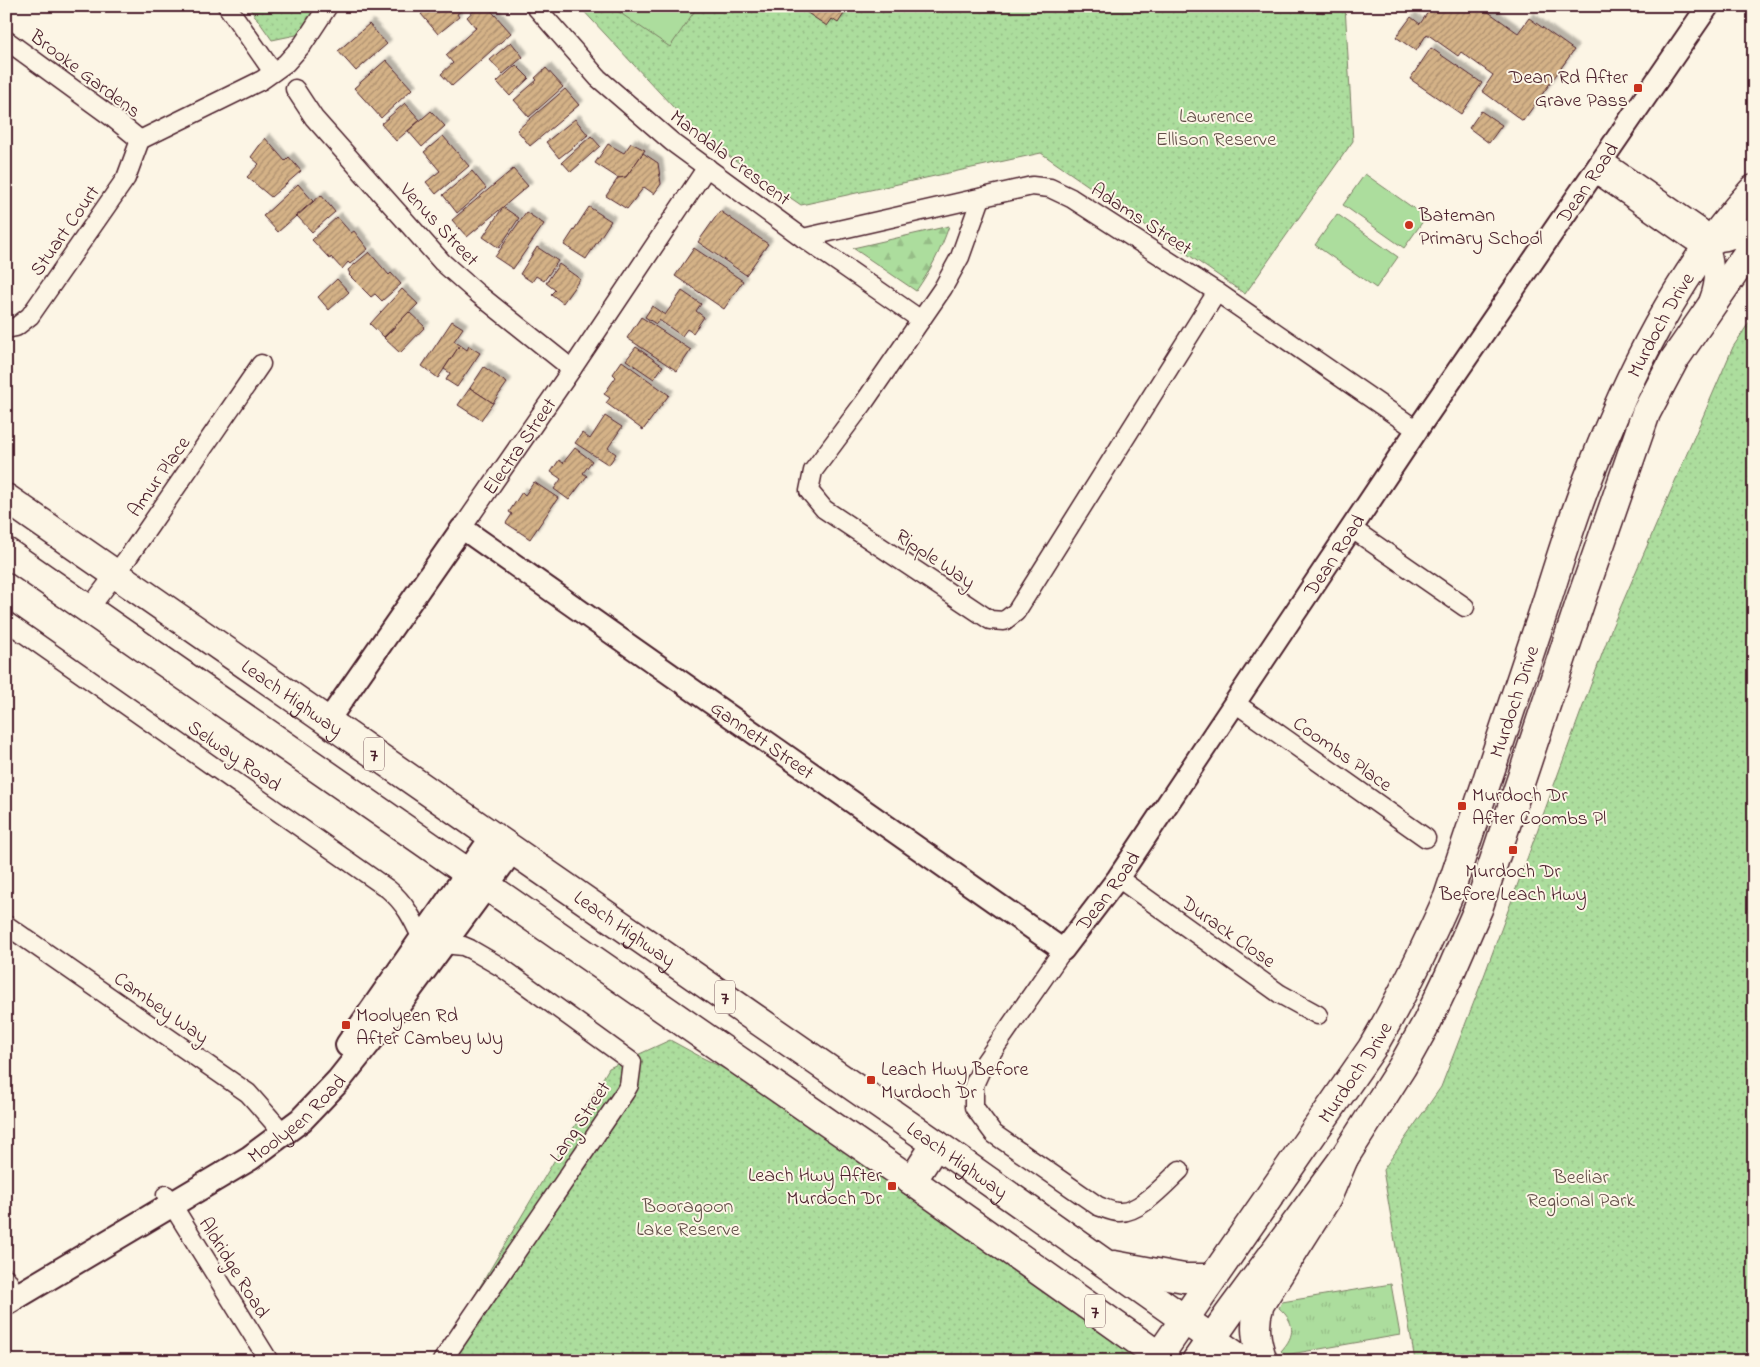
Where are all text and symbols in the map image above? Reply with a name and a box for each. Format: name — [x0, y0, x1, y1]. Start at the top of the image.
street label: Brooke Gardens — [22, 23, 146, 126]
place label: Dean Rd After Grave Pass — [1508, 64, 1629, 116]
marker: Dean Rd After Grave Pass — [1632, 82, 1644, 94]
park label: Lawrence Ellison Reserve — [1156, 103, 1276, 155]
street label: Mandala Crescent — [663, 104, 796, 214]
street label: Dean Road — [1550, 138, 1627, 231]
street label: Adams Street — [1084, 176, 1197, 264]
street label: Venus Street — [391, 177, 485, 274]
street label: Stuart Court — [24, 180, 108, 283]
place label: Bateman Primary School — [1418, 202, 1543, 254]
marker: Bateman Primary School — [1403, 219, 1415, 231]
street label: Murdoch Drive — [1621, 267, 1703, 383]
street label: Electra Street — [477, 392, 565, 502]
street label: Amur Place — [122, 431, 199, 524]
street label: Dean Road — [1297, 509, 1374, 604]
street label: Ripple Way — [889, 523, 980, 597]
street label: Murdoch Drive — [1484, 642, 1548, 762]
street label: Leach Highway — [234, 653, 348, 745]
street label: Gannett Street — [704, 695, 820, 788]
street label: Coombs Place — [1286, 710, 1397, 800]
street label: Selway Road — [181, 714, 286, 800]
road number: 7 — [364, 738, 384, 771]
place label: Murdoch Dr After Coombs Pl — [1472, 782, 1606, 834]
marker: Murdoch Dr After Coombs Pl — [1456, 800, 1468, 812]
marker: Murdoch Dr Before Leach Hwy — [1507, 844, 1519, 856]
street label: Dean Road — [1070, 846, 1149, 939]
place label: Murdoch Dr Before Leach Hwy — [1438, 858, 1587, 910]
street label: Leach Highway — [567, 884, 681, 976]
street label: Durack Close — [1174, 889, 1281, 976]
street label: Cambey Way — [107, 966, 214, 1053]
road number: 7 — [715, 980, 735, 1014]
place label: Moolyeen Rd After Cambey Wy — [356, 1002, 503, 1054]
street label: Murdoch Drive — [1312, 1017, 1401, 1130]
marker: Moolyeen Rd After Cambey Wy — [340, 1019, 352, 1031]
place label: Leach Hwy Before Murdoch Dr — [881, 1056, 1028, 1108]
street label: Moolyeen Road — [242, 1069, 354, 1172]
marker: Leach Hwy Before Murdoch Dr — [865, 1074, 877, 1086]
street label: Lang Street — [543, 1076, 620, 1169]
street label: Leach Highway — [899, 1116, 1013, 1207]
place label: Leach Hwy After Murdoch Dr — [748, 1162, 883, 1214]
park label: Beeliar Regional Park — [1527, 1164, 1635, 1217]
marker: Leach Hwy After Murdoch Dr — [886, 1180, 898, 1192]
park label: Booragoon Lake Reserve — [636, 1193, 740, 1245]
street label: Aldridge Road — [189, 1212, 275, 1325]
road number: 7 — [1085, 1294, 1105, 1328]

